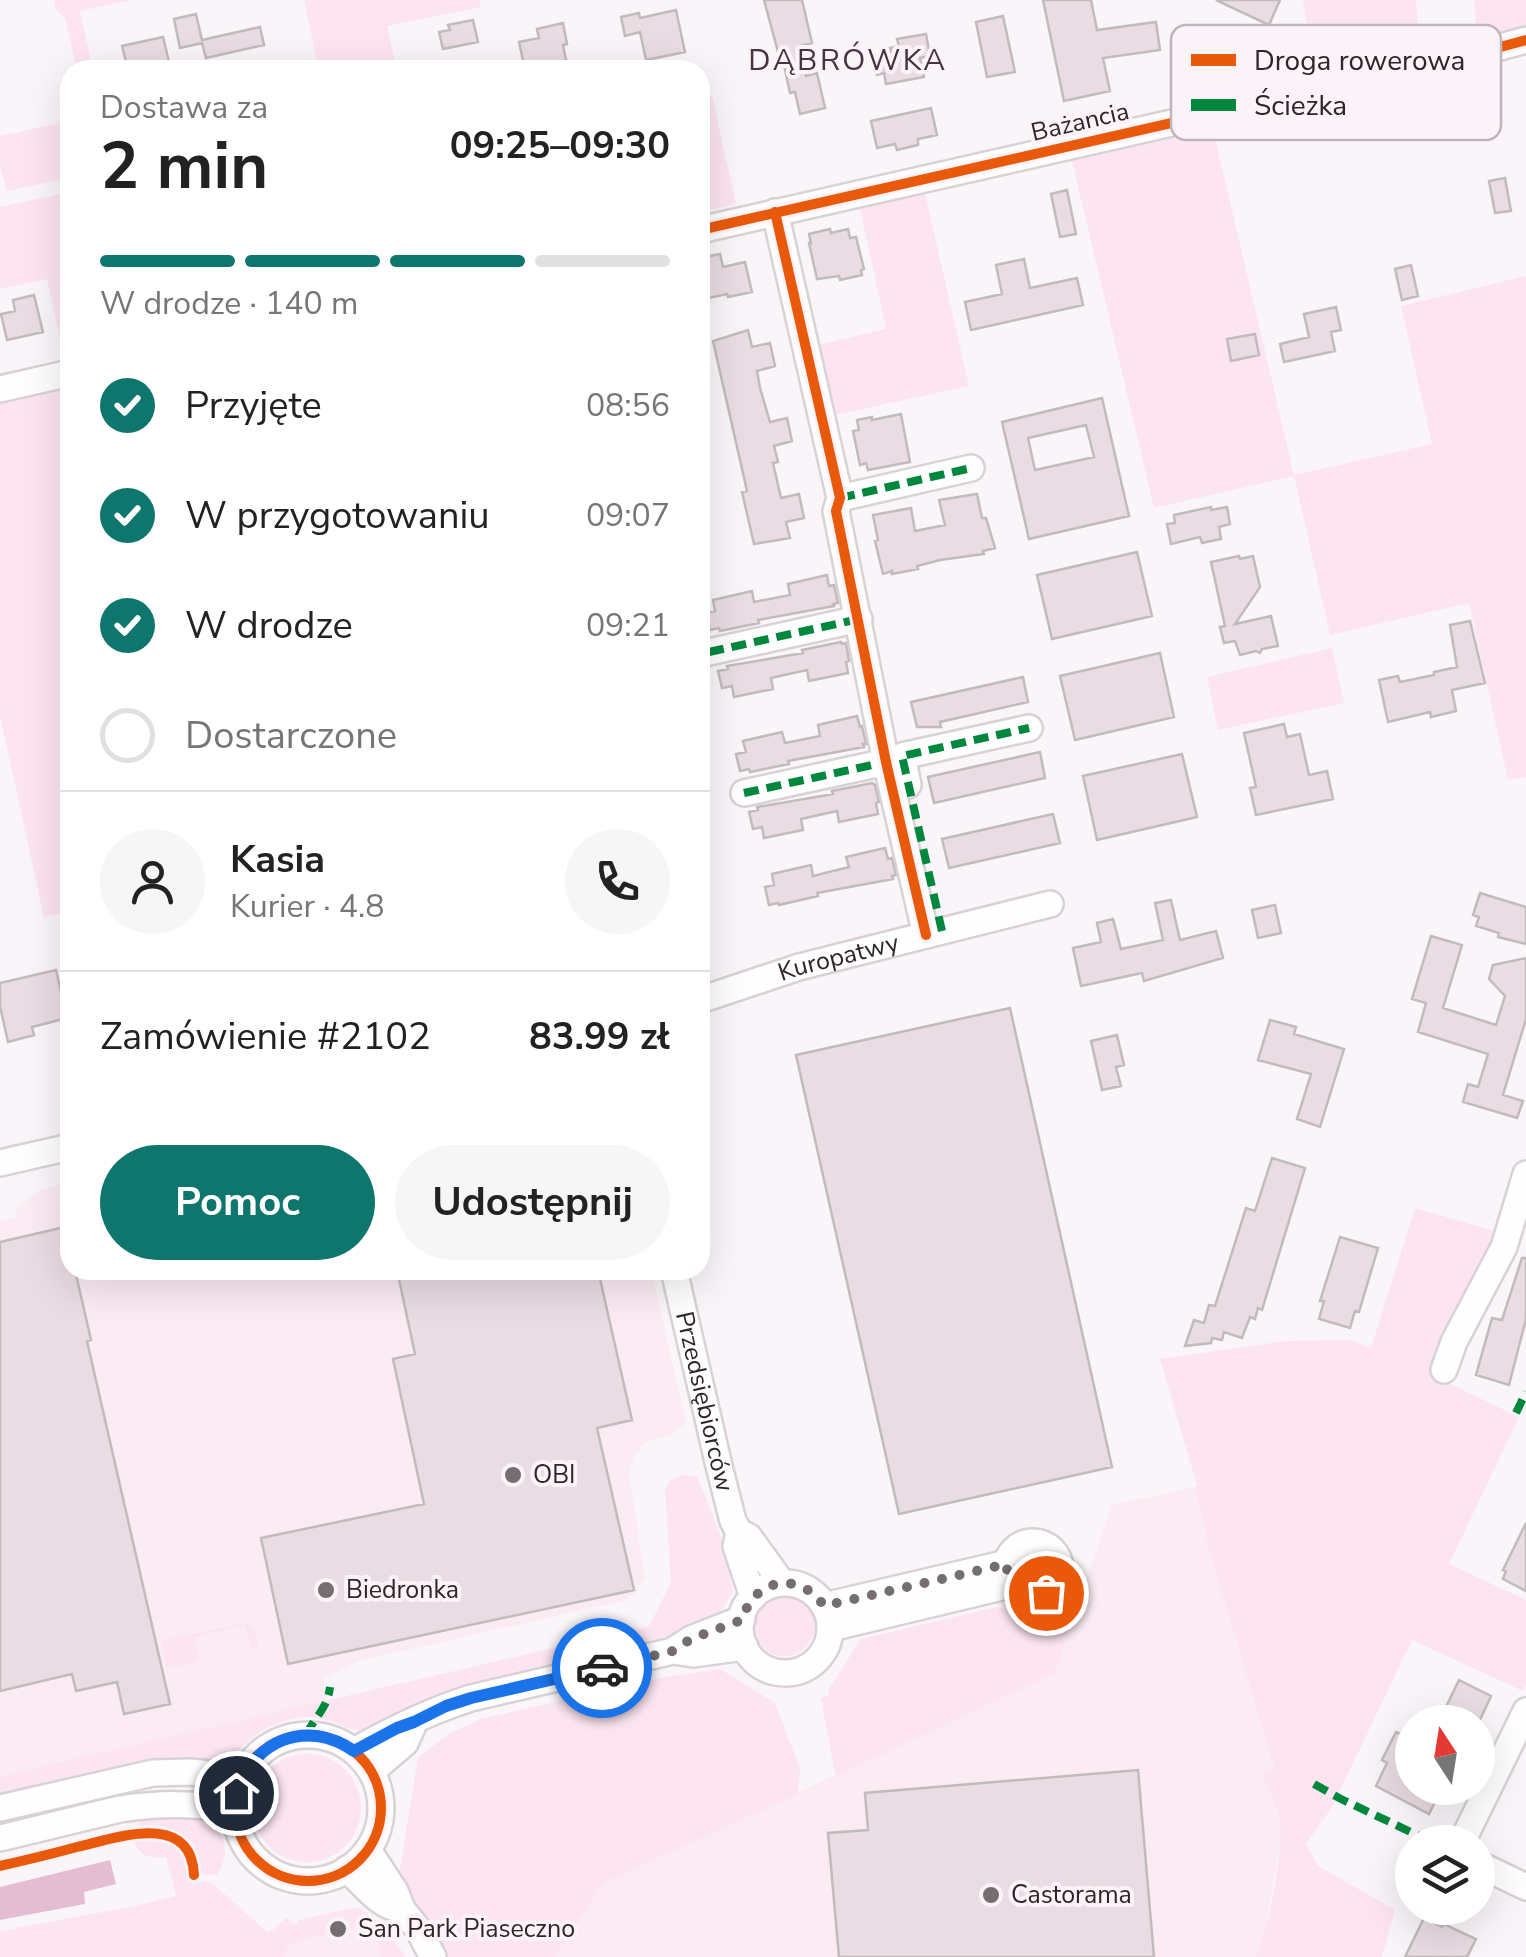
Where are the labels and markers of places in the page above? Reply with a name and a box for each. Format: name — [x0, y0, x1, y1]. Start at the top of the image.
place label: OBI — [533, 1458, 575, 1492]
marker: OBI — [502, 1464, 524, 1486]
pin — [1004, 1551, 1089, 1636]
place label: Biedronka — [346, 1573, 459, 1607]
marker: Biedronka — [315, 1579, 337, 1601]
pin — [194, 1751, 279, 1836]
place label: Castorama — [1011, 1878, 1132, 1912]
marker: Castorama — [980, 1884, 1002, 1906]
place label: San Park Piaseczno — [358, 1912, 575, 1946]
marker: San Park Piaseczno — [327, 1918, 349, 1940]

